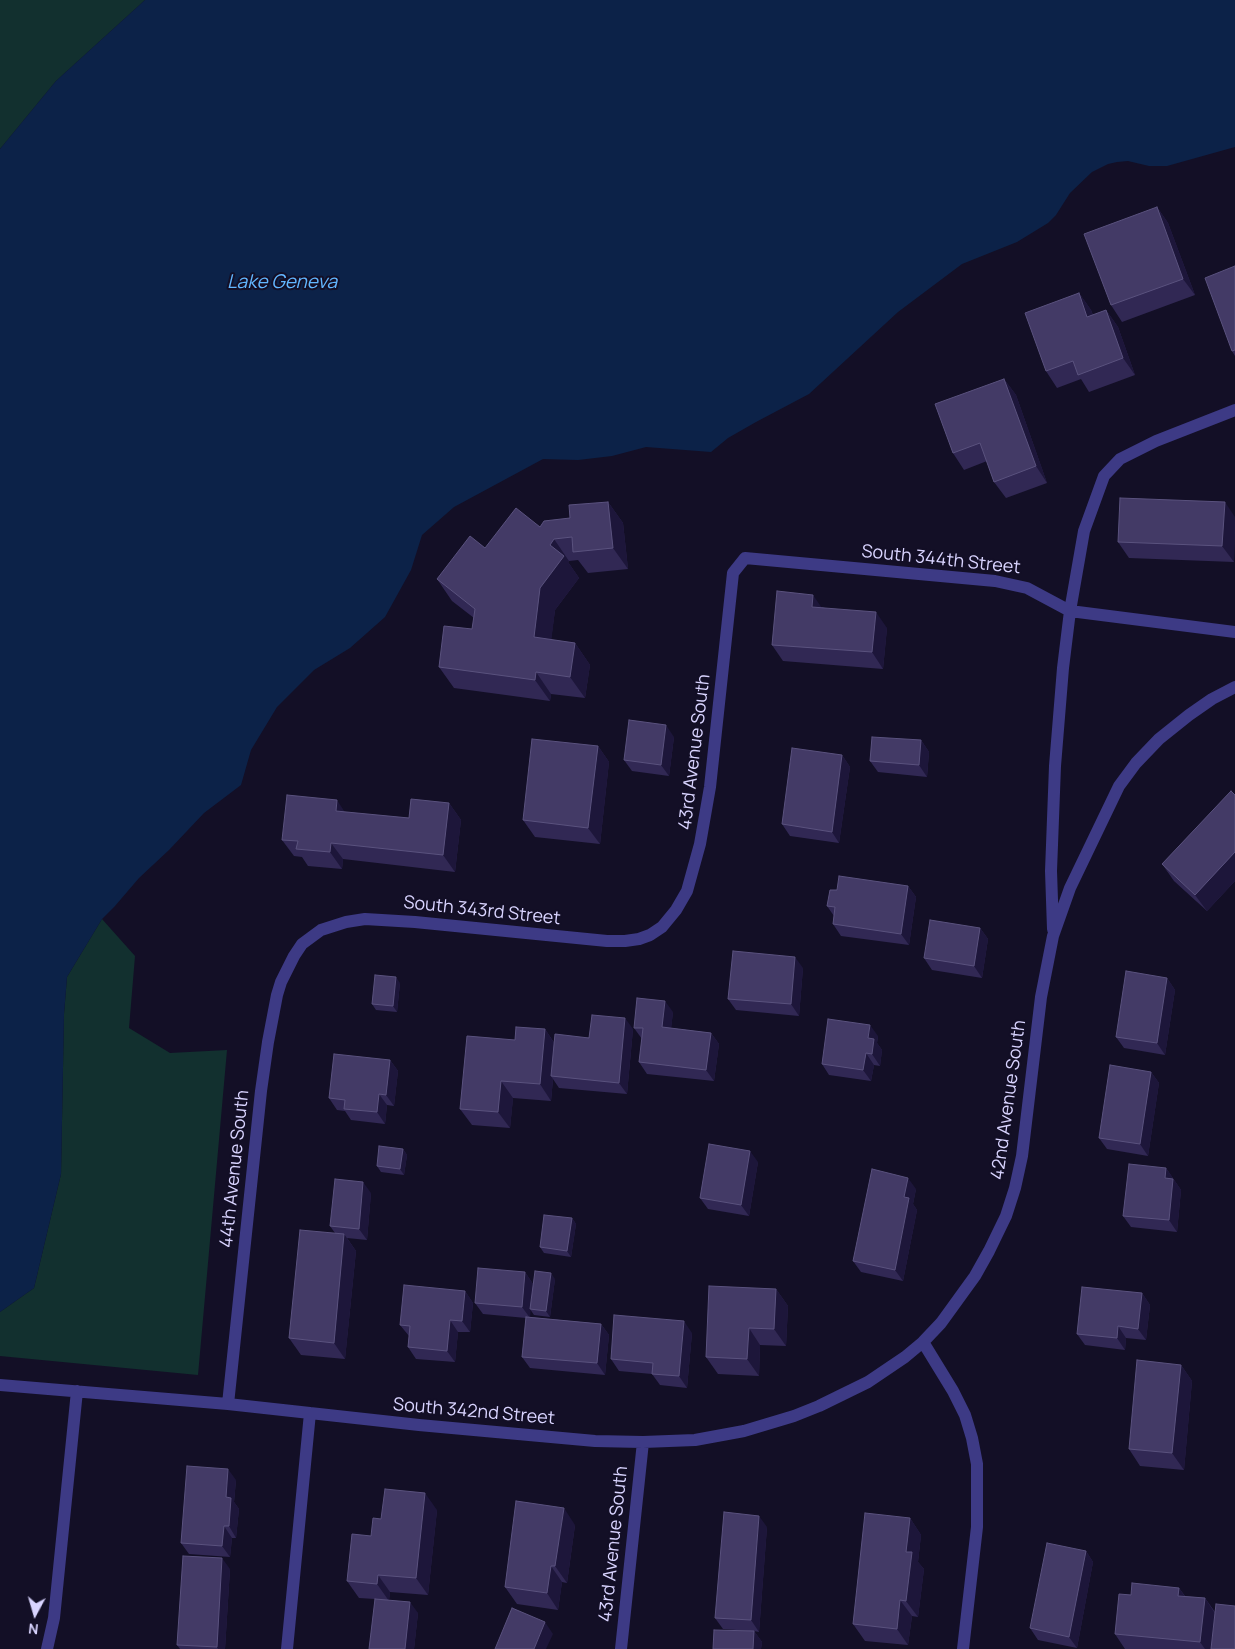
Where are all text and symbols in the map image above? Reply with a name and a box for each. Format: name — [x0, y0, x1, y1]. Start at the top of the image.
water label: Lake Geneva — [227, 272, 337, 294]
street label: South 344th Street — [860, 541, 1022, 579]
street label: 43rd Avenue South — [675, 673, 715, 831]
street label: South 343rd Street — [402, 892, 562, 930]
street label: 42nd Avenue South — [987, 1019, 1031, 1181]
street label: 44th Avenue South — [216, 1089, 254, 1249]
street label: South 342nd Street — [392, 1394, 556, 1430]
street label: 43rd Avenue South — [595, 1465, 633, 1623]
north arrow — [10, 1589, 60, 1639]
text: N — [27, 1619, 39, 1639]

